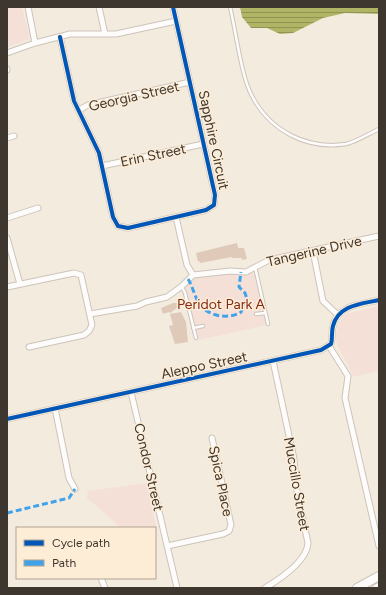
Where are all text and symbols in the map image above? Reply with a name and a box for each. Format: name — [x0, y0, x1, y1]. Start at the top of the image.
street label: Georgia Street — [87, 78, 181, 115]
street label: Sapphire Circuit — [195, 89, 232, 191]
street label: Erin Street — [119, 140, 188, 171]
street label: Tangerine Drive — [265, 232, 364, 271]
park label: Peridot Park A — [177, 296, 266, 313]
street label: Aleppo Street — [160, 348, 249, 383]
street label: Condor Street — [130, 421, 167, 513]
street label: Muccillo Street — [280, 436, 313, 532]
street label: Spica Place — [205, 444, 236, 518]
legend — [16, 527, 156, 579]
text: Cycle path — [52, 536, 110, 550]
text: Path — [52, 556, 76, 570]

